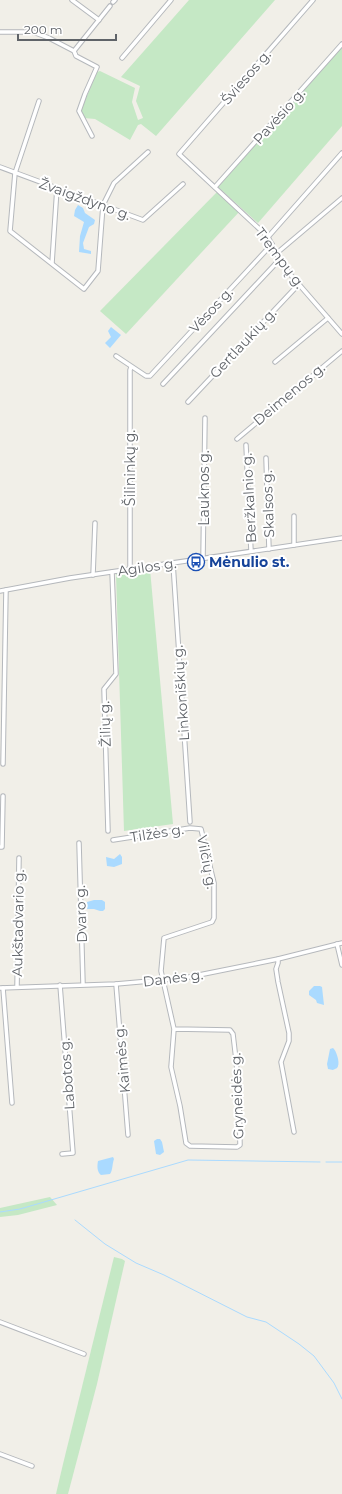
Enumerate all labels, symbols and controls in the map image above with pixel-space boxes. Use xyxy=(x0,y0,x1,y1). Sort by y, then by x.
scale bar xyxy=(18,16,116,42)
text: 200 m xyxy=(24,22,63,37)
street label: Šviesos g. xyxy=(217,46,275,108)
street label: Pavėsio g. xyxy=(249,84,309,148)
street label: Žvaigždyno g. xyxy=(37,174,133,224)
street label: Trempų g. xyxy=(251,224,309,292)
street label: Vėsos g. xyxy=(185,283,237,337)
street label: Gertlaukių g. xyxy=(206,304,280,382)
street label: Deimenos g. xyxy=(249,359,329,429)
street label: Šilininkų g. xyxy=(121,430,139,506)
street label: Lauknos g. xyxy=(195,450,213,526)
street label: Beržkalnio g. xyxy=(238,452,260,544)
street label: Skalsos g. xyxy=(258,470,278,538)
bus stop icon: Mėnulio st. xyxy=(186,552,206,572)
place label: Mėnulio st. xyxy=(209,553,290,571)
street label: Agilos g. xyxy=(117,554,177,580)
street label: Linkoniškių g. xyxy=(169,644,193,742)
street label: Žilių g. xyxy=(95,701,115,747)
street label: Tilžės g. xyxy=(129,820,185,846)
street label: Vilčių g. xyxy=(193,834,221,890)
street label: Aukštadvario g. xyxy=(8,869,28,977)
street label: Dvaro g. xyxy=(71,885,91,943)
street label: Danės g. xyxy=(142,965,204,991)
street label: Kaimės g. xyxy=(110,1024,134,1094)
street label: Labotos g. xyxy=(56,1037,78,1111)
street label: Gryneidės g. xyxy=(226,1052,248,1140)

